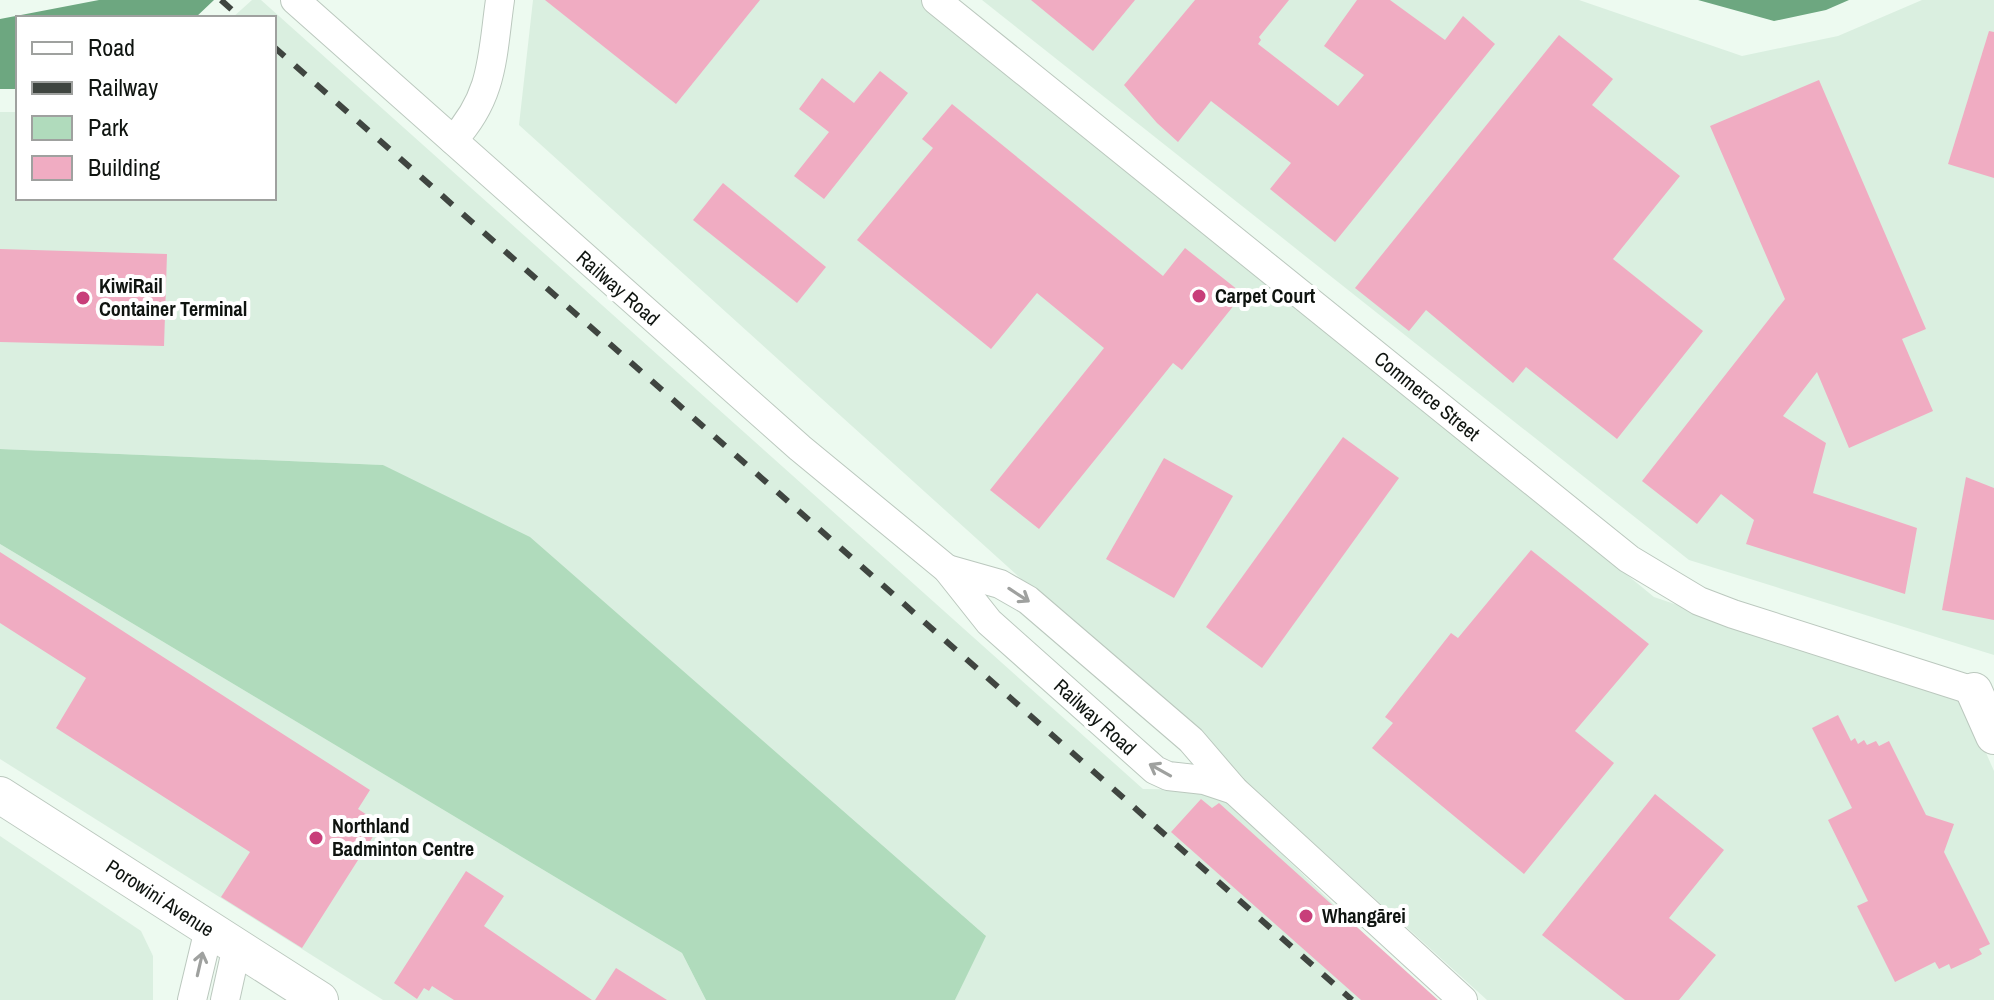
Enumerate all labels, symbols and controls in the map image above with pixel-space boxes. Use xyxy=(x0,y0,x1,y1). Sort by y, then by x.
legend xyxy=(16,16,276,200)
text: Road xyxy=(88,31,135,63)
text: Railway xyxy=(88,71,158,103)
text: Park xyxy=(88,111,129,143)
text: Building xyxy=(88,151,160,183)
street label: Railway Road xyxy=(571,244,666,331)
place label: KiwiRail Container Terminal xyxy=(99,272,247,322)
place label: Carpet Court xyxy=(1215,282,1316,309)
marker: Carpet Court xyxy=(1190,287,1208,305)
marker: KiwiRail Container Terminal xyxy=(74,289,92,307)
street label: Commerce Street xyxy=(1369,345,1486,447)
one-way arrow xyxy=(1008,586,1030,603)
street label: Railway Road xyxy=(1048,672,1142,761)
one-way arrow xyxy=(1149,762,1172,778)
place label: Northland Badminton Centre xyxy=(332,812,474,862)
marker: Northland Badminton Centre xyxy=(307,829,325,847)
street label: Porowini Avenue xyxy=(101,853,220,943)
place label: Whangārei xyxy=(1322,902,1406,929)
marker: Whangārei xyxy=(1297,907,1315,925)
one-way arrow xyxy=(193,952,208,978)

